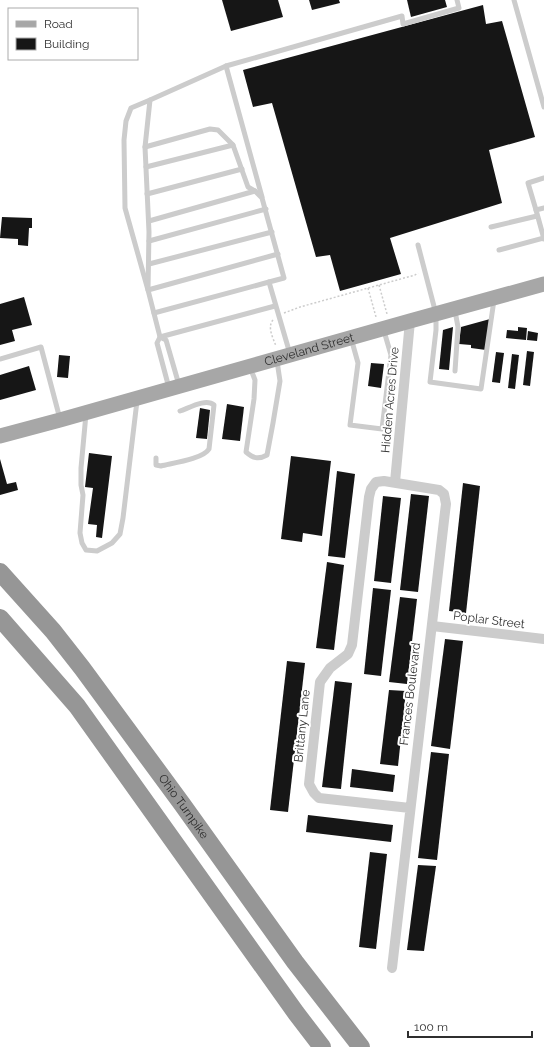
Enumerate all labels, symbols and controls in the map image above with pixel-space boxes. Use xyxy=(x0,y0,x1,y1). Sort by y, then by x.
legend xyxy=(8,8,138,60)
text: Road xyxy=(44,17,73,31)
text: Building xyxy=(44,37,90,51)
street label: Cleveland Street xyxy=(263,330,355,369)
street label: Hidden Acres Drive xyxy=(378,346,402,454)
street label: Poplar Street xyxy=(452,609,526,631)
street label: Frances Boulevard xyxy=(397,642,423,746)
street label: Brittany Lane xyxy=(291,689,313,763)
street label: Ohio Turnpike xyxy=(155,771,212,841)
scale bar xyxy=(408,1013,532,1039)
text: 100 m xyxy=(414,1020,448,1034)

